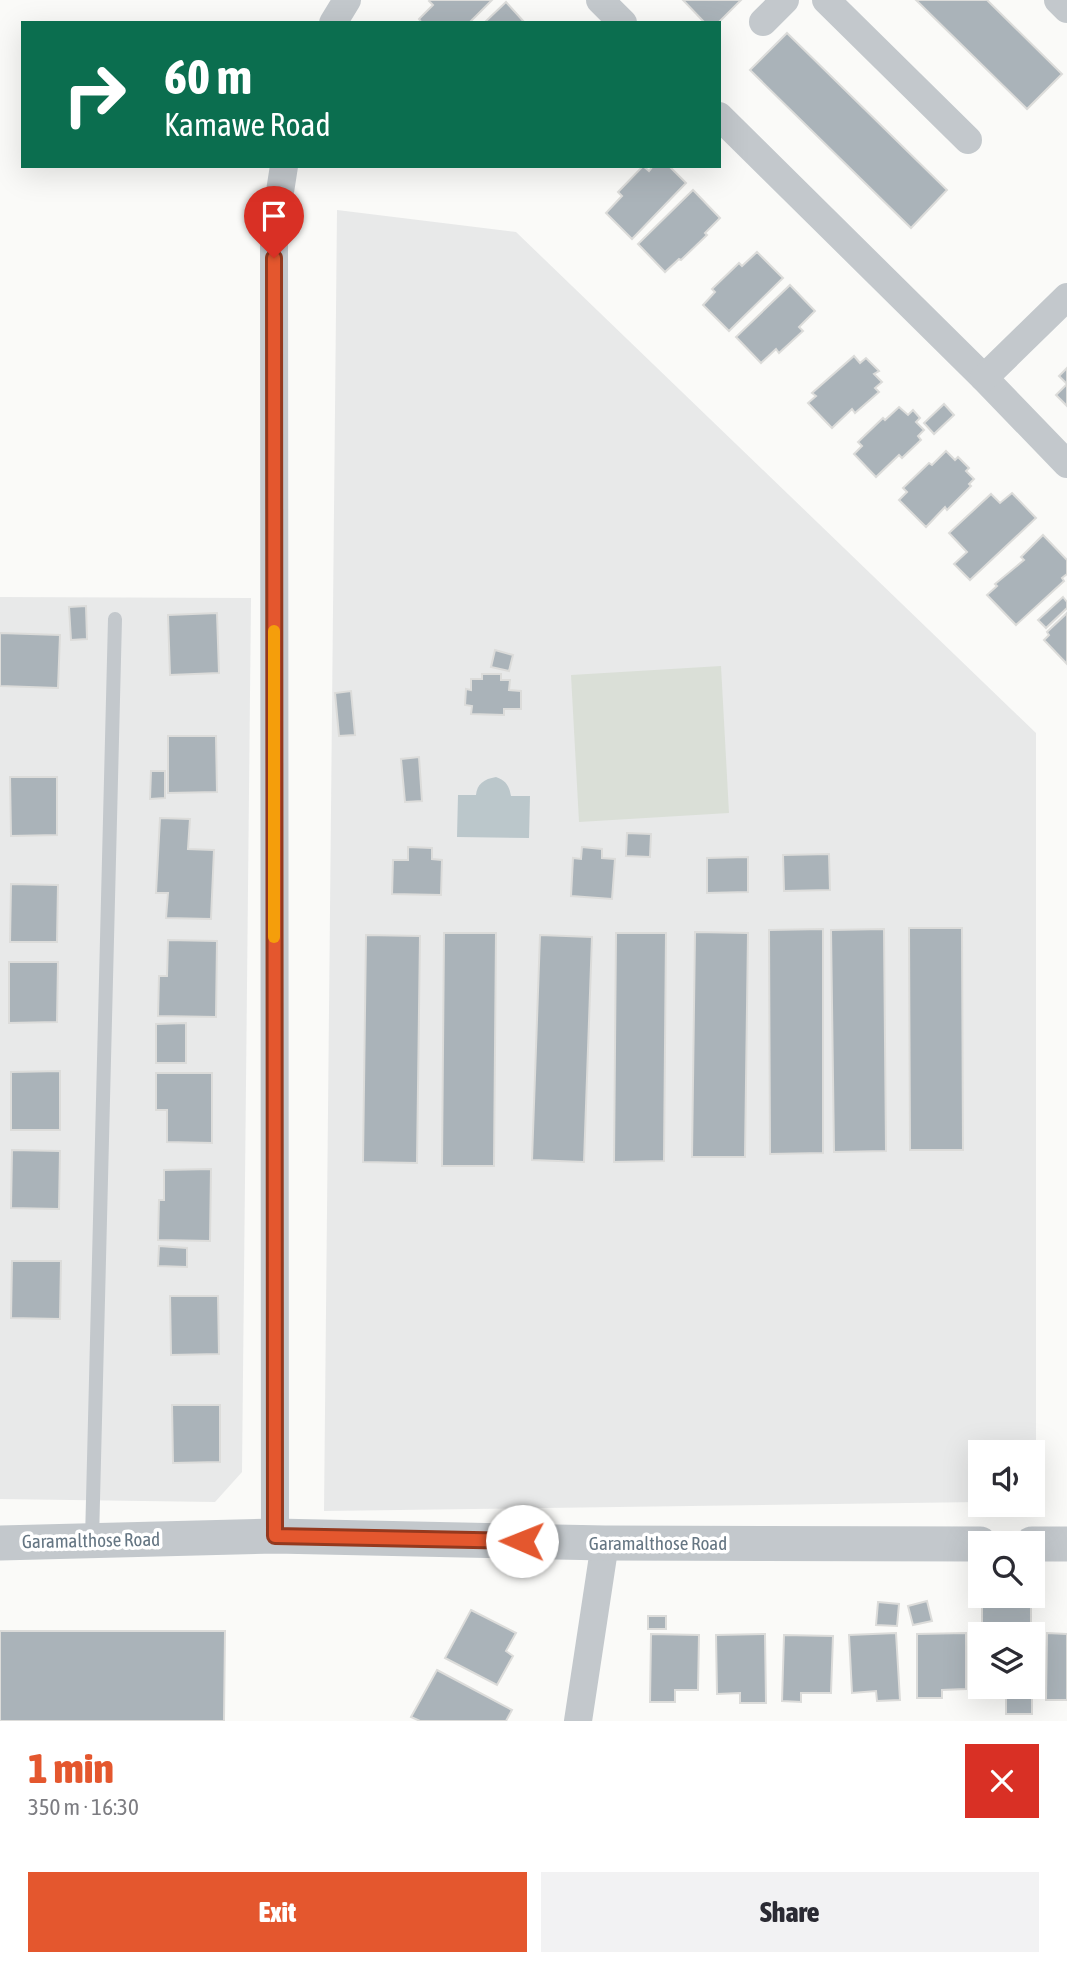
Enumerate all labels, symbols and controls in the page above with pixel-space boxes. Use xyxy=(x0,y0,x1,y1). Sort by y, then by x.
text: 60 m xyxy=(164,48,252,104)
icon: right xyxy=(49,49,140,140)
text: Kamawe Road xyxy=(164,106,331,143)
pin xyxy=(244,186,304,258)
icon: arrive xyxy=(255,197,293,235)
map controls xyxy=(968,1440,1045,1699)
button: sound xyxy=(968,1440,1045,1517)
position arrow xyxy=(485,1504,559,1578)
street label: Garamalthose Road xyxy=(22,1528,160,1552)
button: search xyxy=(968,1531,1045,1608)
street label: Garamalthose Road xyxy=(589,1532,727,1554)
button: layers xyxy=(968,1622,1045,1699)
text: 1 min xyxy=(28,1744,114,1792)
button: close xyxy=(965,1744,1039,1818)
text: 350 m · 16:30 xyxy=(28,1794,139,1820)
button: Exit xyxy=(28,1872,527,1952)
button: Share xyxy=(541,1872,1039,1952)

